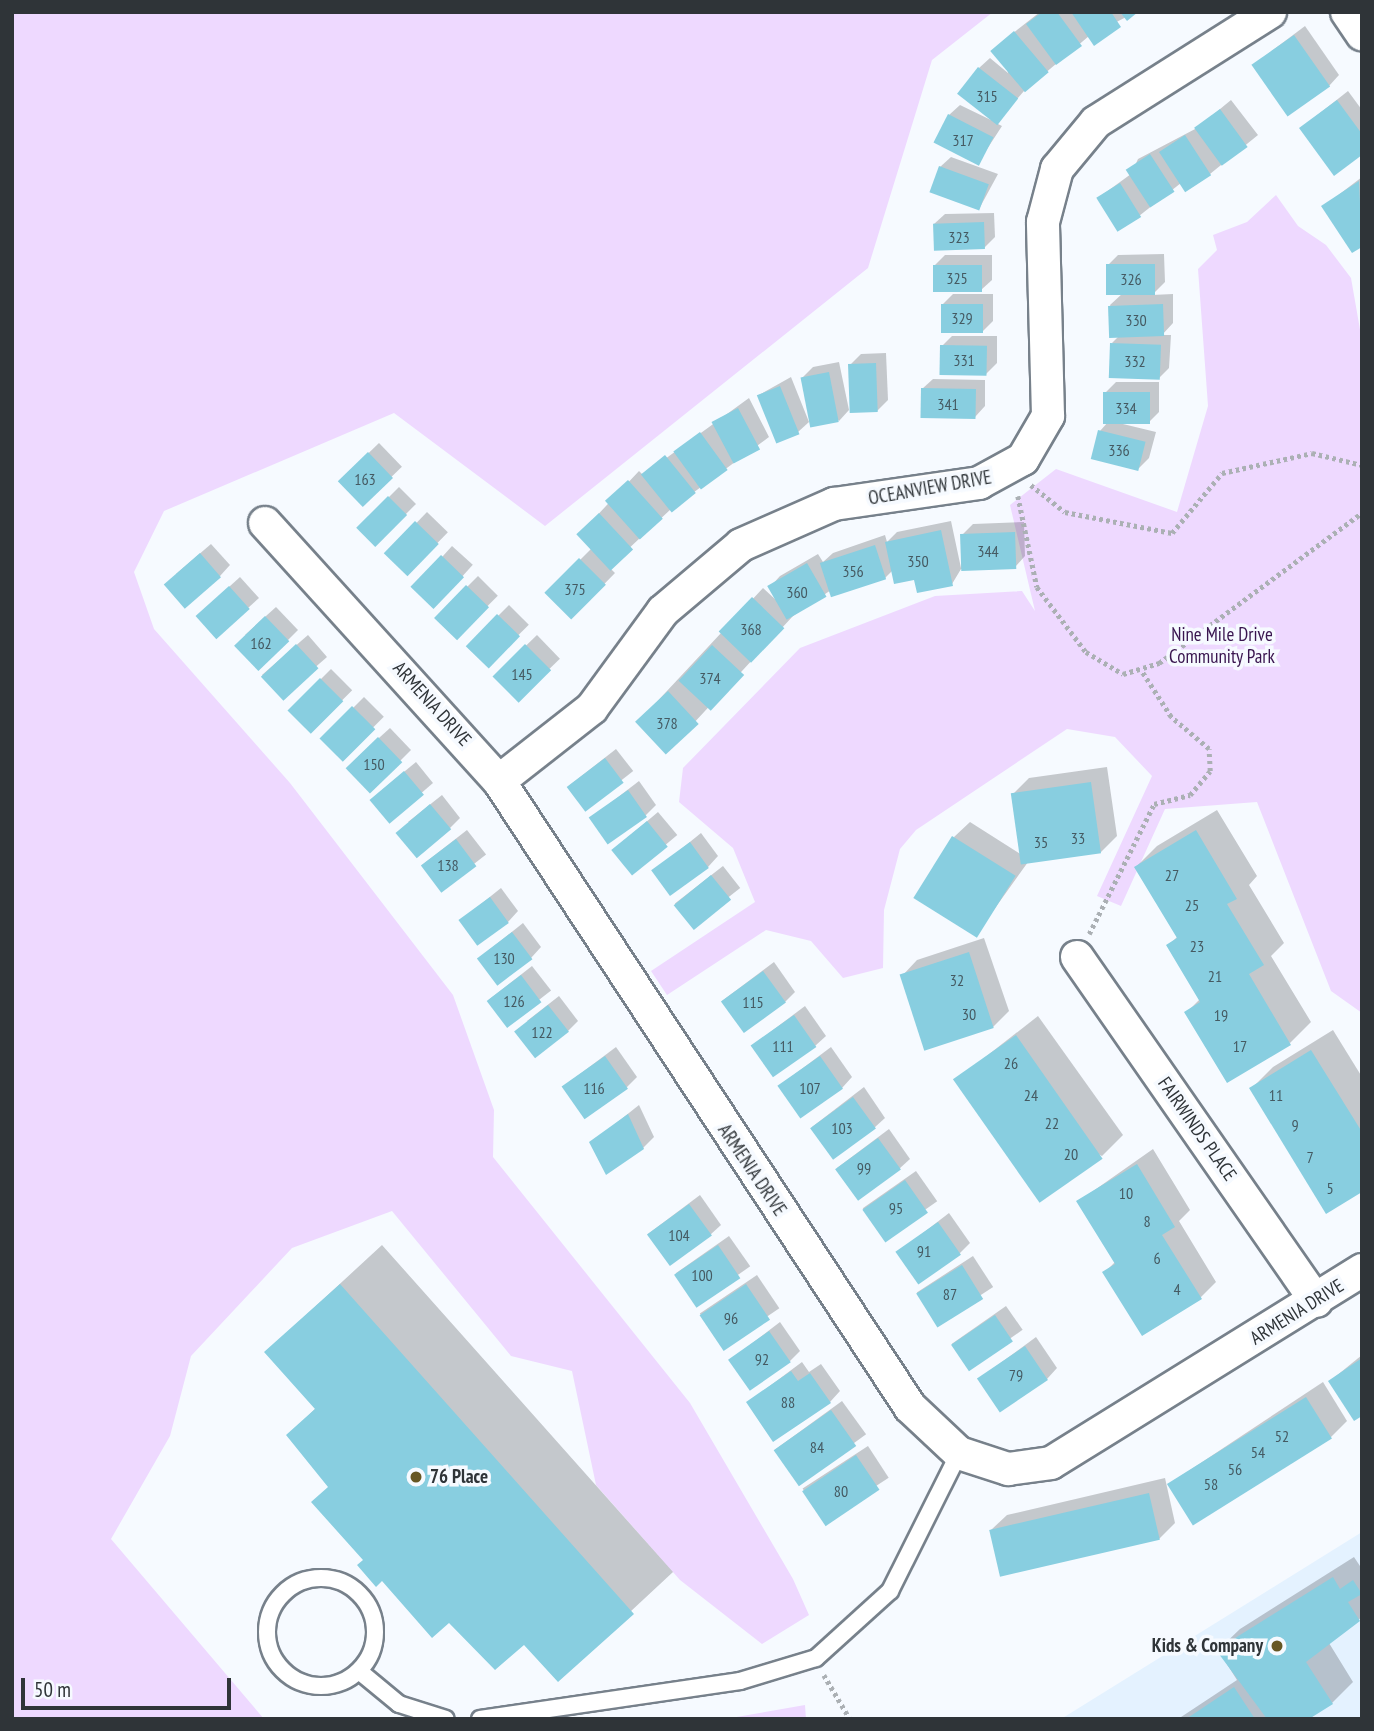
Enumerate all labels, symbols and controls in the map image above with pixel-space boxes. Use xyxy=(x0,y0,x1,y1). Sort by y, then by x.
house number: 315 xyxy=(976,86,998,106)
house number: 317 xyxy=(952,130,974,150)
house number: 323 xyxy=(948,227,970,247)
house number: 325 xyxy=(946,268,968,288)
house number: 326 xyxy=(1120,269,1142,289)
house number: 329 xyxy=(951,308,973,328)
house number: 330 xyxy=(1125,310,1147,330)
house number: 331 xyxy=(953,350,975,370)
house number: 332 xyxy=(1124,351,1146,371)
house number: 341 xyxy=(937,394,959,414)
house number: 334 xyxy=(1115,398,1137,418)
house number: 336 xyxy=(1108,440,1130,460)
street label: OCEANVIEW DRIVE xyxy=(866,466,994,510)
house number: 163 xyxy=(354,469,376,489)
house number: 344 xyxy=(977,541,999,561)
house number: 350 xyxy=(907,551,929,571)
house number: 356 xyxy=(842,561,864,581)
house number: 375 xyxy=(564,579,586,599)
house number: 360 xyxy=(786,582,808,602)
house number: 368 xyxy=(740,619,762,639)
park label: Nine Mile Drive Community Park xyxy=(1169,624,1275,668)
house number: 162 xyxy=(250,633,272,653)
street label: ARMENIA DRIVE xyxy=(388,657,476,751)
house number: 145 xyxy=(511,664,533,684)
house number: 374 xyxy=(699,668,721,688)
house number: 378 xyxy=(656,713,678,733)
house number: 150 xyxy=(363,754,385,774)
house number: 33 xyxy=(1071,828,1085,848)
house number: 35 xyxy=(1034,832,1048,852)
house number: 138 xyxy=(437,855,459,875)
house number: 27 xyxy=(1165,865,1179,885)
house number: 25 xyxy=(1185,895,1199,915)
house number: 23 xyxy=(1190,936,1204,956)
house number: 130 xyxy=(493,948,515,968)
house number: 21 xyxy=(1208,966,1222,986)
house number: 32 xyxy=(950,970,964,990)
house number: 126 xyxy=(503,991,525,1011)
house number: 115 xyxy=(742,992,764,1012)
house number: 30 xyxy=(962,1004,976,1024)
house number: 19 xyxy=(1214,1005,1228,1025)
house number: 122 xyxy=(531,1022,553,1042)
house number: 111 xyxy=(772,1036,794,1056)
house number: 17 xyxy=(1233,1036,1247,1056)
house number: 26 xyxy=(1004,1053,1018,1073)
street label: FAIRWINDS PLACE xyxy=(1153,1073,1241,1185)
house number: 116 xyxy=(583,1078,605,1098)
house number: 107 xyxy=(799,1078,821,1098)
house number: 24 xyxy=(1024,1085,1038,1105)
house number: 11 xyxy=(1269,1085,1283,1105)
house number: 22 xyxy=(1045,1113,1059,1133)
house number: 9 xyxy=(1291,1115,1299,1135)
house number: 103 xyxy=(831,1118,853,1138)
street label: ARMENIA DRIVE xyxy=(713,1119,791,1221)
house number: 20 xyxy=(1064,1144,1078,1164)
house number: 7 xyxy=(1306,1147,1314,1167)
house number: 99 xyxy=(857,1158,871,1178)
house number: 5 xyxy=(1326,1178,1334,1198)
house number: 10 xyxy=(1119,1183,1133,1203)
house number: 95 xyxy=(889,1198,903,1218)
house number: 8 xyxy=(1143,1211,1151,1231)
house number: 104 xyxy=(668,1225,690,1245)
house number: 91 xyxy=(917,1241,931,1261)
house number: 6 xyxy=(1153,1248,1161,1268)
house number: 100 xyxy=(691,1265,713,1285)
street label: ARMENIA DRIVE xyxy=(1246,1274,1348,1350)
house number: 4 xyxy=(1173,1279,1181,1299)
house number: 87 xyxy=(943,1284,957,1304)
house number: 96 xyxy=(724,1308,738,1328)
house number: 92 xyxy=(755,1349,769,1369)
house number: 79 xyxy=(1009,1365,1023,1385)
house number: 88 xyxy=(781,1392,795,1412)
house number: 52 xyxy=(1275,1426,1289,1446)
house number: 84 xyxy=(810,1437,824,1457)
house number: 54 xyxy=(1251,1442,1265,1462)
house number: 56 xyxy=(1228,1459,1242,1479)
place label: 76 Place xyxy=(430,1466,488,1488)
marker: 76 Place xyxy=(408,1469,424,1485)
house number: 58 xyxy=(1204,1474,1218,1494)
house number: 80 xyxy=(834,1481,848,1501)
place label: Kids & Company xyxy=(1152,1635,1263,1657)
marker: Kids & Company xyxy=(1269,1638,1285,1654)
scale bar xyxy=(24,1664,234,1708)
text: 50 m xyxy=(34,1676,71,1703)

